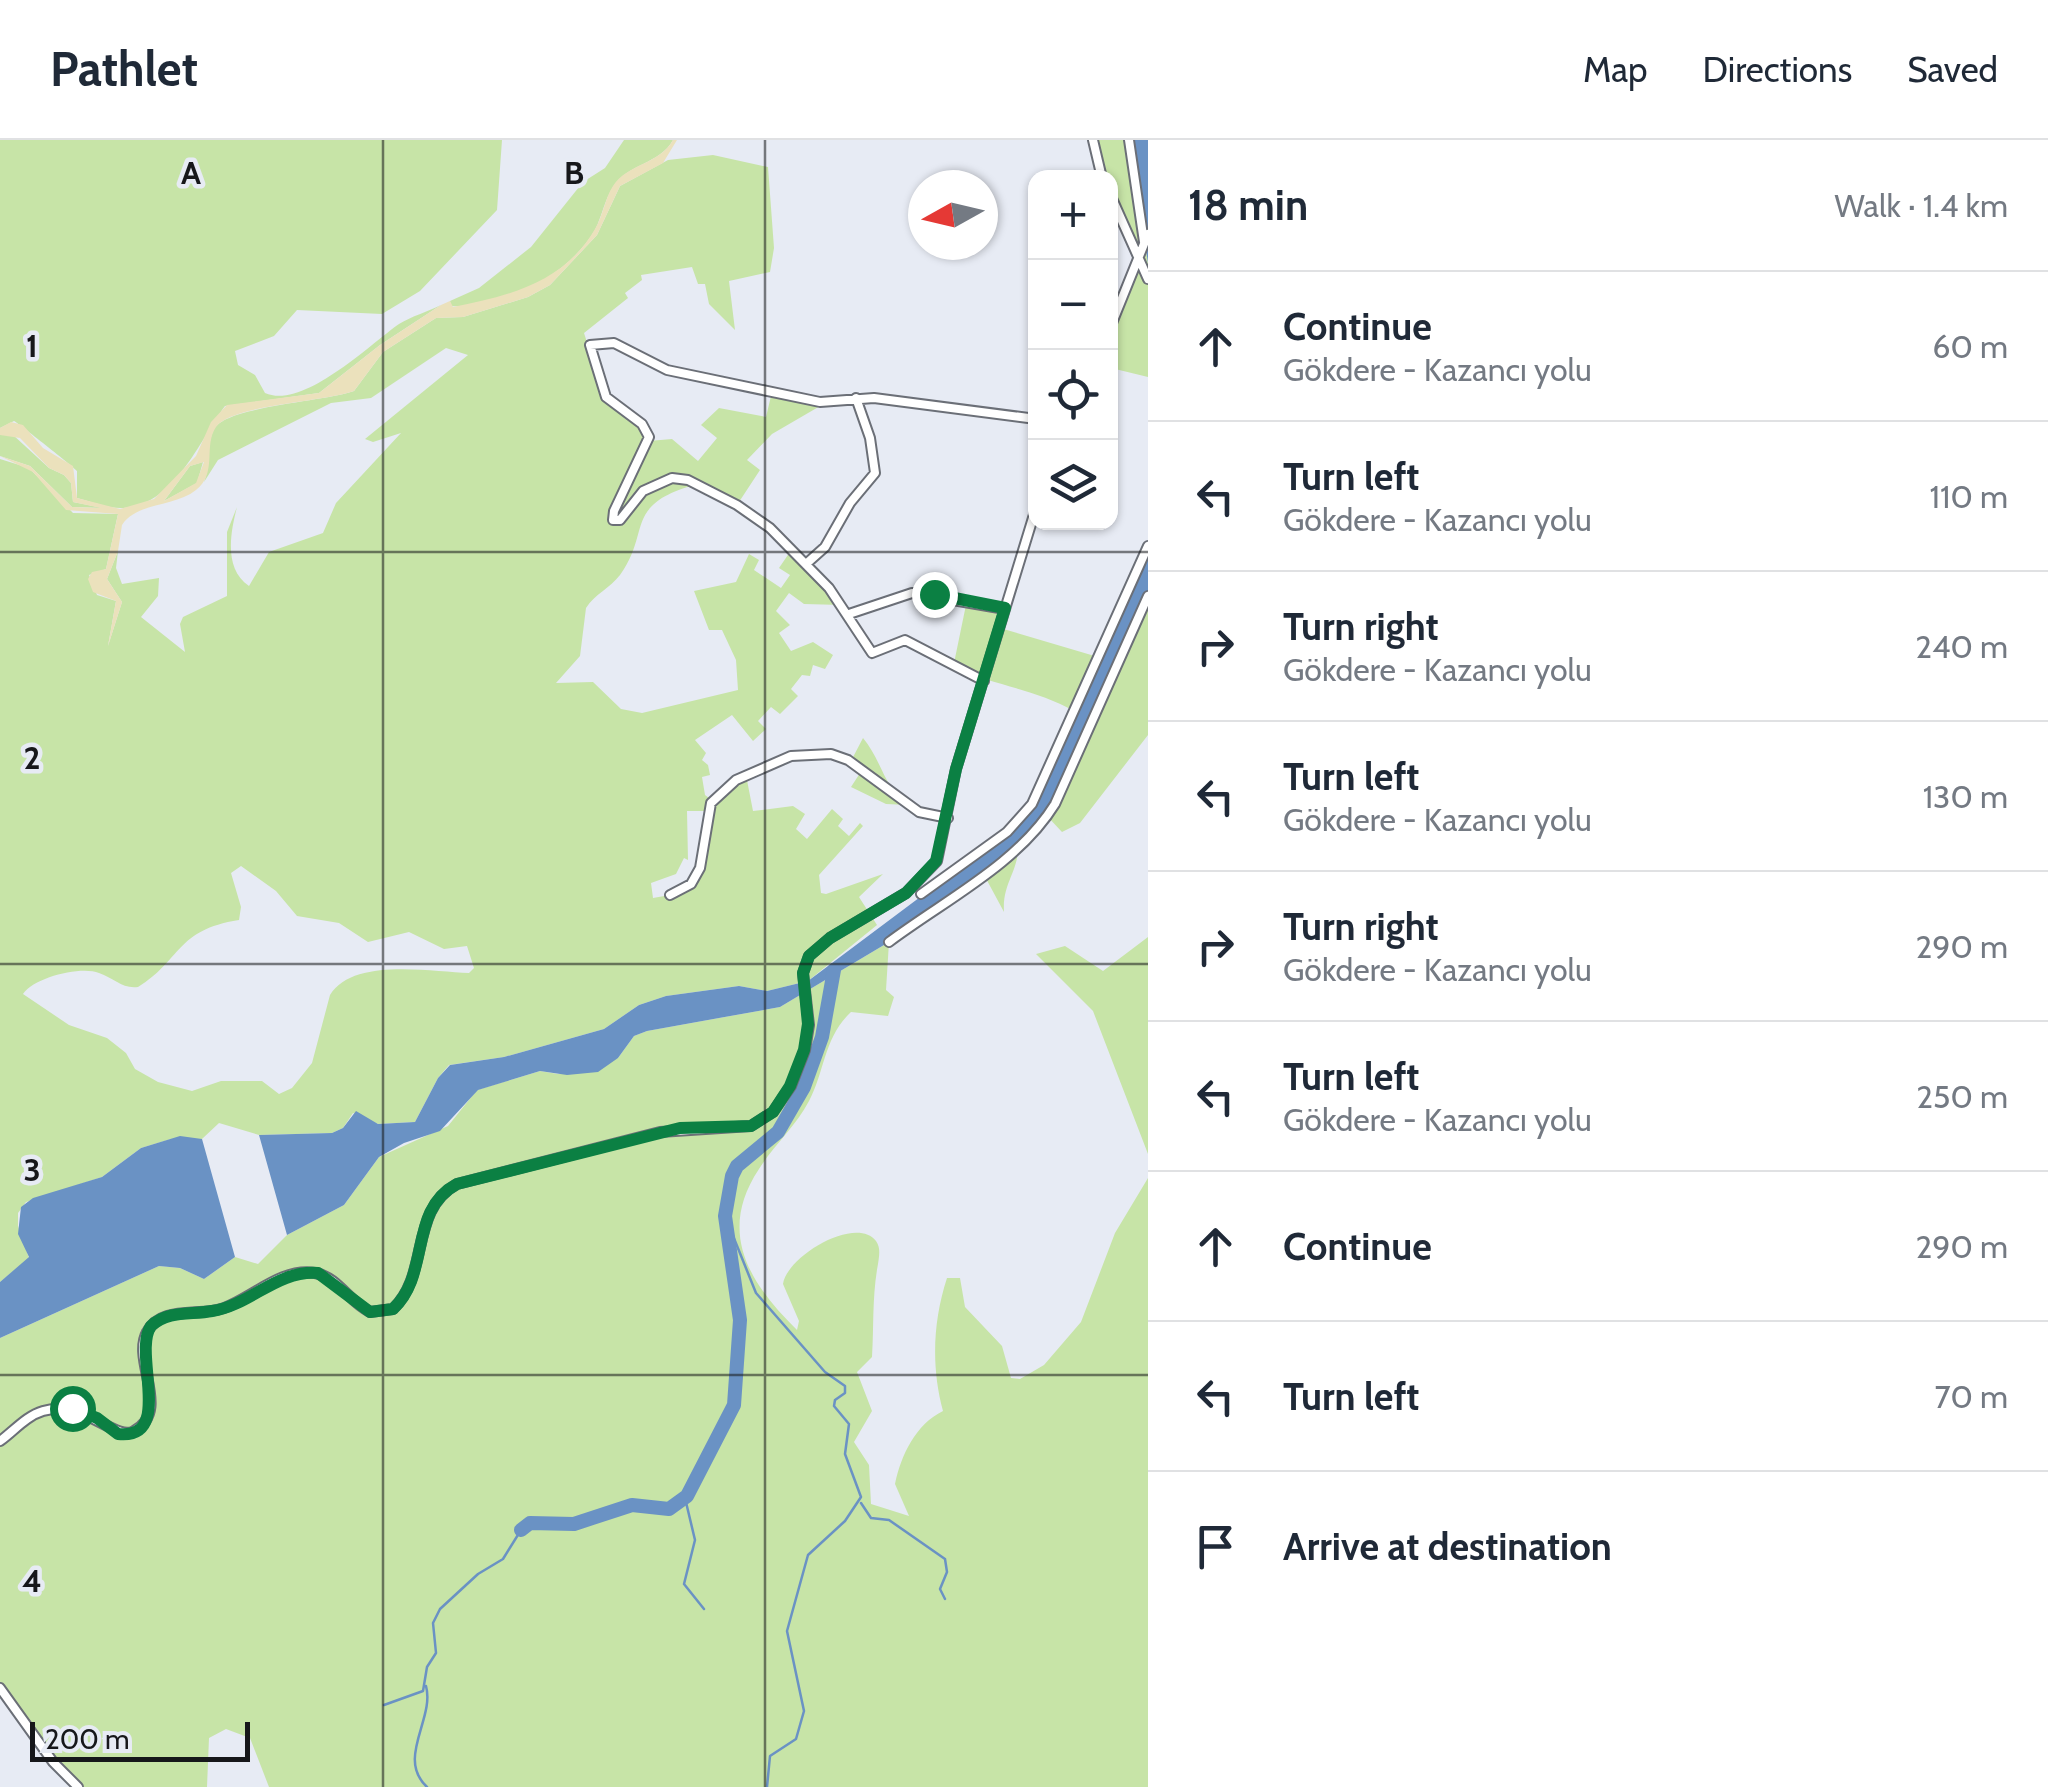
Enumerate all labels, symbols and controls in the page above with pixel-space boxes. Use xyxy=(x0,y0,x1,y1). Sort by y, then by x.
text: Pathlet xyxy=(50,40,198,98)
text: Map xyxy=(1583,48,1648,91)
text: Directions xyxy=(1703,48,1852,91)
text: Saved xyxy=(1907,48,1998,91)
text: A xyxy=(181,153,201,192)
text: B xyxy=(564,153,584,192)
north arrow xyxy=(908,170,998,260)
map controls xyxy=(1028,170,1118,530)
button: + xyxy=(1028,170,1118,260)
text: 18 min xyxy=(1188,179,1308,231)
text: Walk · 1.4 km xyxy=(1835,186,2008,225)
button: − xyxy=(1028,260,1118,350)
text: Continue xyxy=(1283,303,1432,350)
icon: ahead xyxy=(1188,319,1243,374)
text: 1 xyxy=(26,326,38,365)
text: 60 m xyxy=(1932,327,2008,366)
button: locate xyxy=(1028,350,1118,440)
text: Gökdere - Kazancı yolu xyxy=(1283,350,1592,389)
button: layers xyxy=(1028,440,1118,530)
text: Turn left xyxy=(1283,453,1419,500)
icon: left xyxy=(1188,469,1243,524)
text: 110 m xyxy=(1930,477,2008,516)
text: Gökdere - Kazancı yolu xyxy=(1283,500,1592,539)
route end xyxy=(912,572,958,618)
text: Turn right xyxy=(1283,603,1439,650)
icon: right xyxy=(1188,619,1243,674)
text: 240 m xyxy=(1915,627,2008,666)
text: Gökdere - Kazancı yolu xyxy=(1283,650,1592,689)
text: 2 xyxy=(24,738,40,777)
text: Turn left xyxy=(1283,753,1419,800)
icon: left xyxy=(1188,769,1243,824)
text: 130 m xyxy=(1923,777,2008,816)
text: Gökdere - Kazancı yolu xyxy=(1283,800,1592,839)
text: Turn right xyxy=(1283,903,1439,950)
icon: right xyxy=(1188,919,1243,974)
text: 290 m xyxy=(1915,927,2008,966)
text: Gökdere - Kazancı yolu xyxy=(1283,950,1592,989)
text: Turn left xyxy=(1283,1053,1419,1100)
icon: left xyxy=(1188,1069,1243,1124)
text: 250 m xyxy=(1916,1077,2008,1116)
text: Gökdere - Kazancı yolu xyxy=(1283,1100,1592,1139)
text: 3 xyxy=(23,1150,41,1189)
icon: ahead xyxy=(1188,1219,1243,1274)
text: Continue xyxy=(1283,1223,1432,1270)
text: 290 m xyxy=(1915,1227,2008,1266)
icon: left xyxy=(1188,1369,1243,1424)
text: Turn left xyxy=(1283,1373,1419,1420)
text: 70 m xyxy=(1935,1377,2008,1416)
route start xyxy=(50,1386,96,1432)
icon: arrive xyxy=(1188,1519,1243,1574)
text: Arrive at destination xyxy=(1283,1523,1612,1570)
text: 4 xyxy=(22,1561,42,1600)
scale bar xyxy=(30,1717,250,1762)
text: 200 m xyxy=(45,1722,130,1756)

